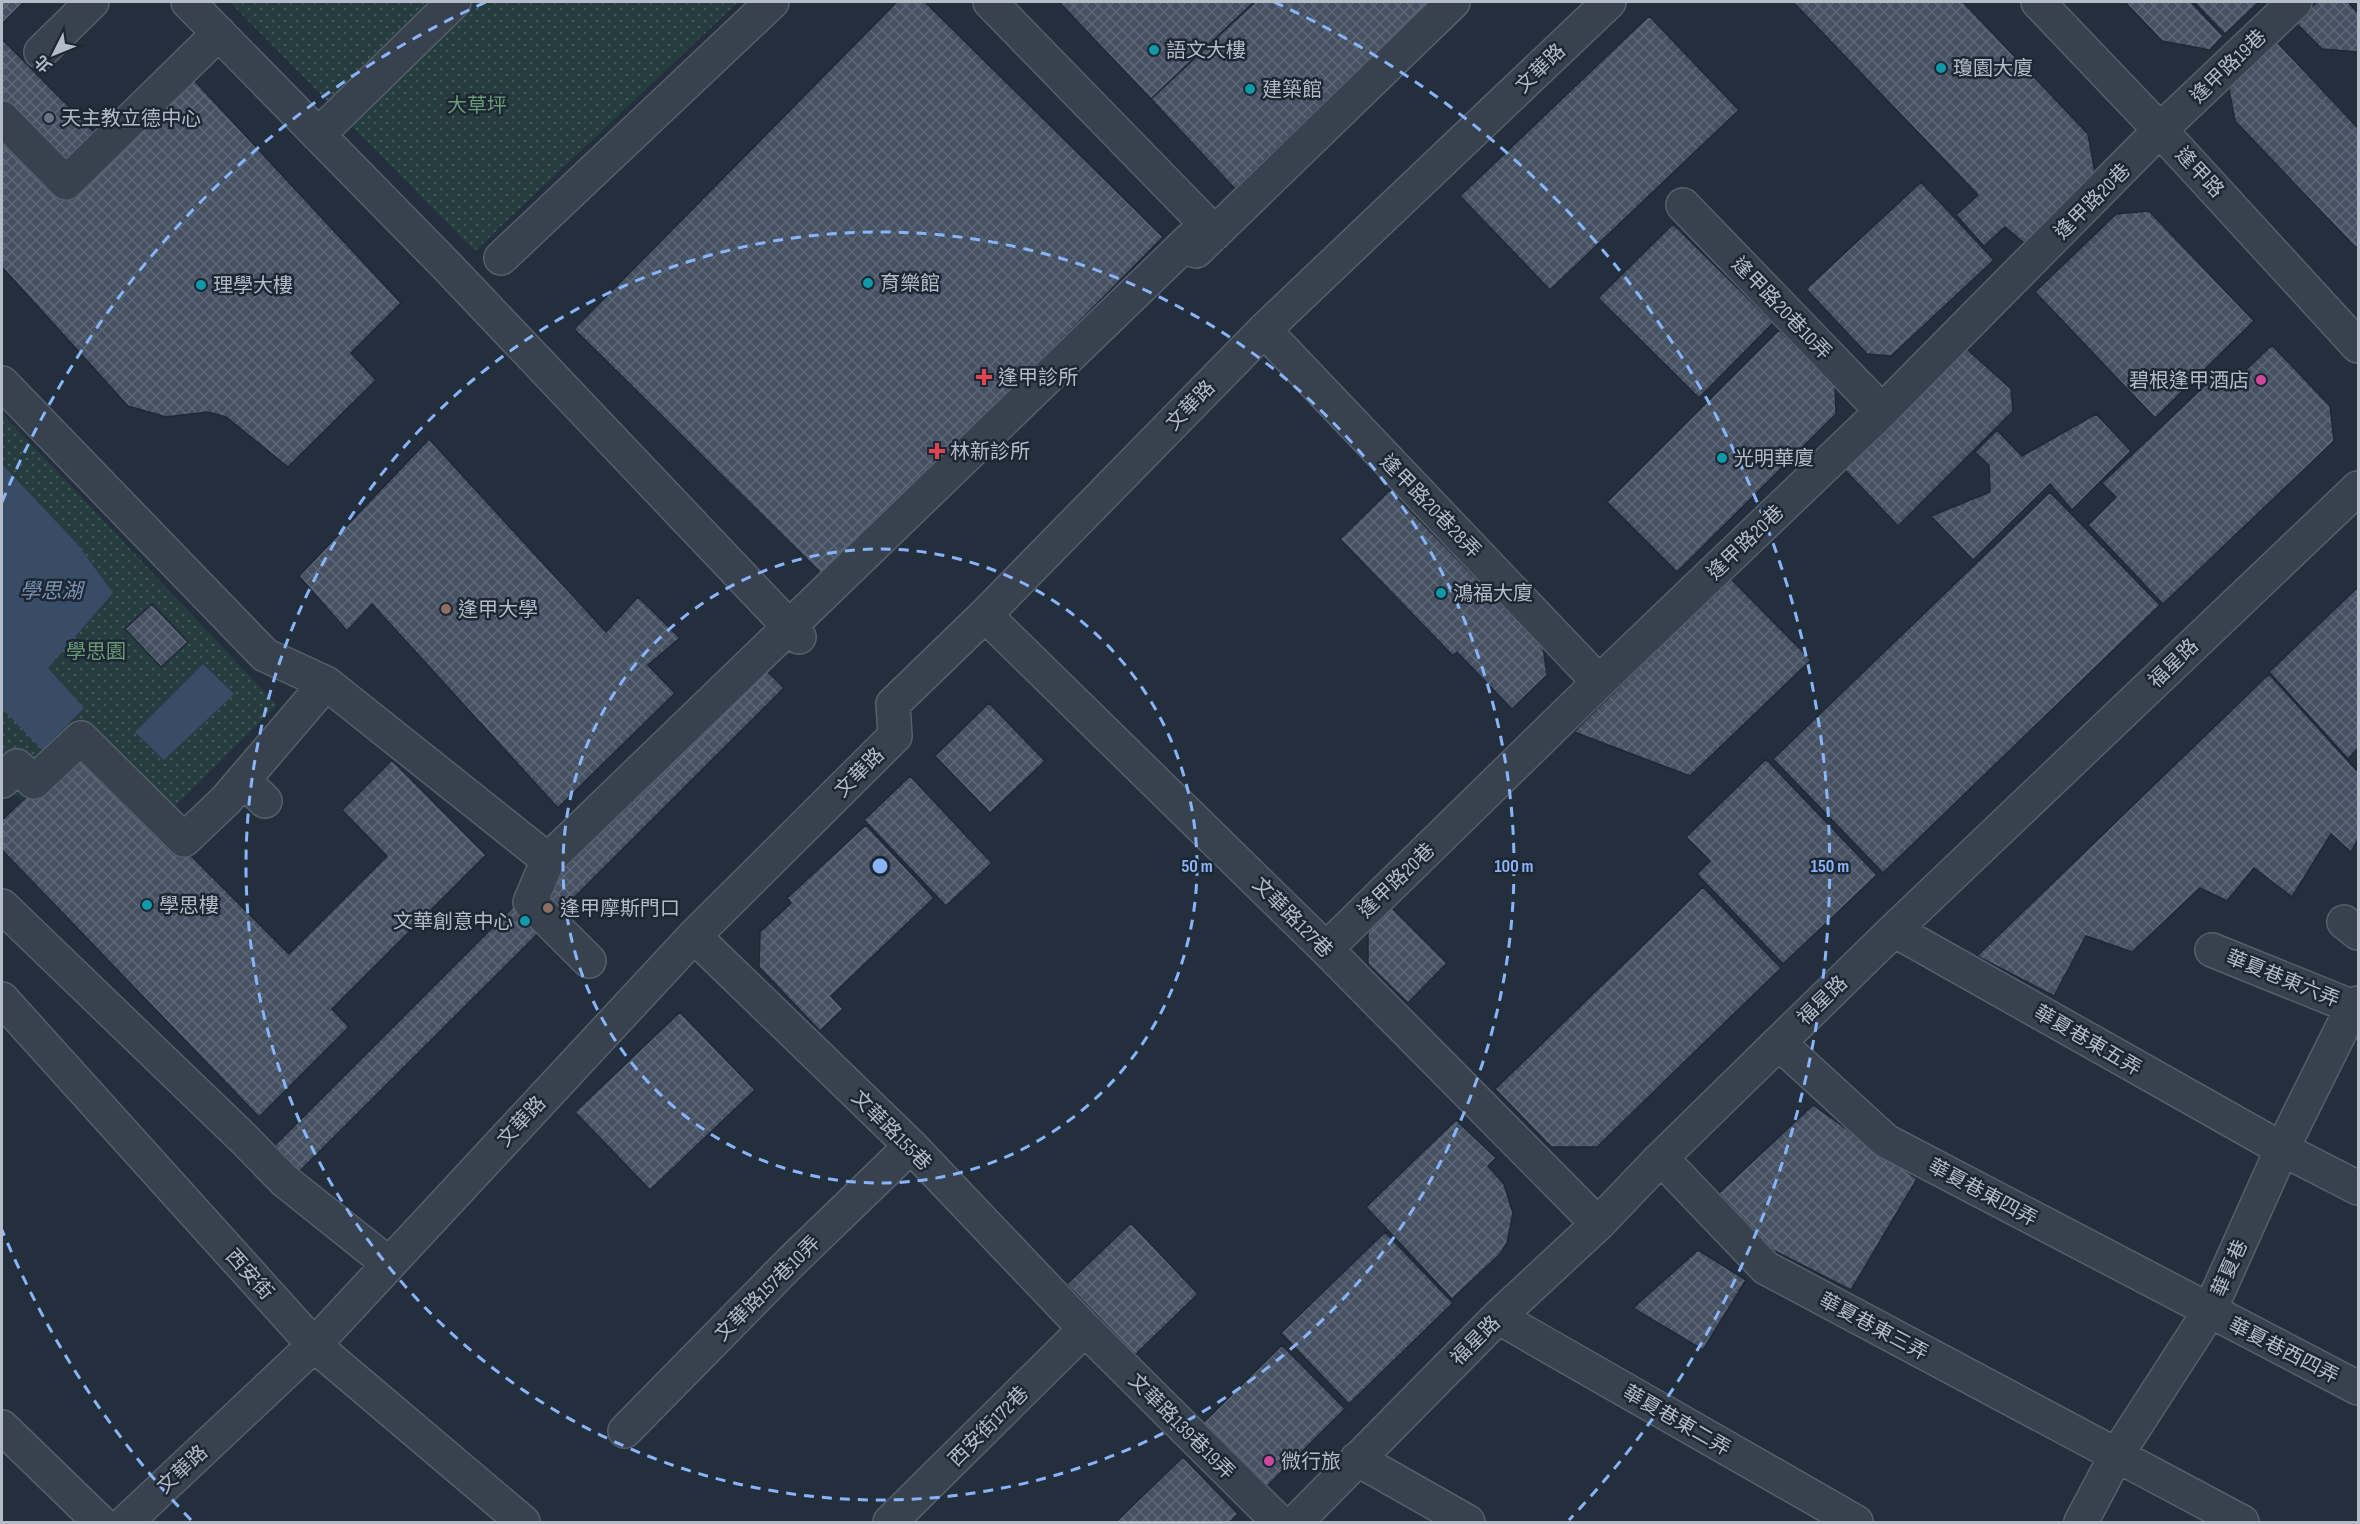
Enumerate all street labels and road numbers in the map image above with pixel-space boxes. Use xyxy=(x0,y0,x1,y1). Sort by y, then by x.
street label: 逢甲路19巷 xyxy=(2186,25,2272,109)
street label: 文華路 xyxy=(1511,39,1571,98)
street label: 逢甲路 xyxy=(2170,143,2229,203)
street label: 逢甲路20巷 xyxy=(2050,159,2136,245)
street label: 逢甲路20巷10弄 xyxy=(1726,252,1836,365)
street label: 文華路 xyxy=(1161,376,1220,436)
street label: 逢甲路20巷28弄 xyxy=(1375,450,1486,563)
street label: 逢甲路20巷 xyxy=(1702,500,1789,585)
street label: 福星路 xyxy=(2144,634,2204,693)
street label: 文華路 xyxy=(830,743,889,802)
street label: 逢甲路20巷 xyxy=(1353,838,1440,923)
street label: 文華路127巷 xyxy=(1247,873,1337,963)
street label: 華夏巷東六弄 xyxy=(2222,945,2343,1013)
street label: 福星路 xyxy=(1793,971,1853,1030)
street label: 華夏巷東五弄 xyxy=(2030,1000,2145,1081)
street label: 文華路155巷 xyxy=(846,1086,936,1176)
street label: 文華路 xyxy=(492,1092,551,1152)
street label: 華夏巷東四弄 xyxy=(1924,1154,2041,1232)
street label: 文華路157巷10弄 xyxy=(710,1231,825,1346)
street label: 華夏巷 xyxy=(2207,1236,2253,1301)
street label: 西安街 xyxy=(220,1244,278,1305)
street label: 華夏巷東三弄 xyxy=(1815,1288,1932,1366)
street label: 福星路 xyxy=(1446,1311,1505,1370)
street label: 華夏巷西四弄 xyxy=(2225,1313,2342,1389)
street label: 文華路139巷19弄 xyxy=(1123,1369,1239,1485)
street label: 華夏巷東二弄 xyxy=(1619,1380,1734,1461)
street label: 西安街172巷 xyxy=(944,1382,1034,1472)
street label: 文華路 xyxy=(153,1440,213,1499)

